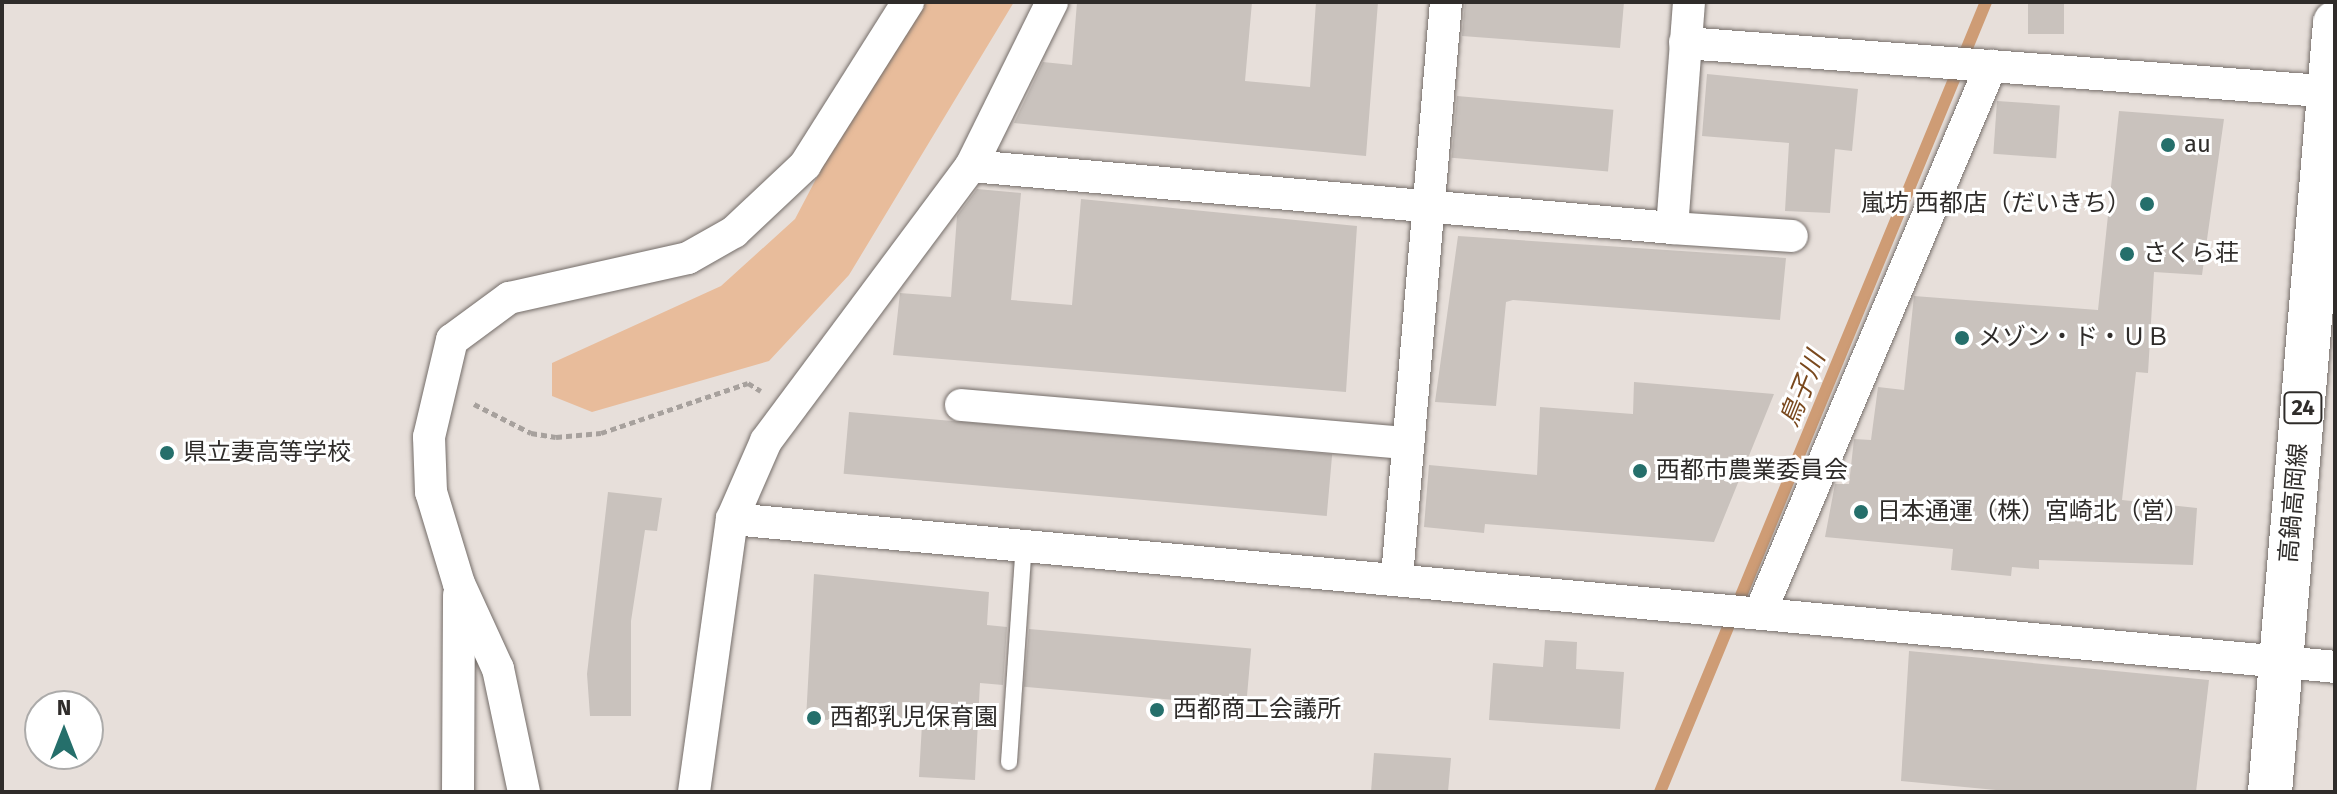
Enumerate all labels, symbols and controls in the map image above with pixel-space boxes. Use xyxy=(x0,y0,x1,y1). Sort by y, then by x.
place label: au xyxy=(2184,131,2211,159)
marker: au xyxy=(2159,136,2177,154)
place label: 嵐坊 西都店（だいきち） xyxy=(1861,190,2131,218)
marker: 嵐坊 西都店（だいきち） xyxy=(2138,195,2156,213)
place label: さくら荘 xyxy=(2143,240,2239,268)
marker: さくら荘 xyxy=(2118,245,2136,263)
place label: メゾン・ド・ＵＢ xyxy=(1978,324,2170,352)
marker: メゾン・ド・ＵＢ xyxy=(1953,329,1971,347)
water label: 鳥子川 xyxy=(1774,347,1832,431)
road number: 24 xyxy=(2283,390,2323,426)
place label: 県立妻高等学校 xyxy=(183,439,351,467)
street label: 高鍋高岡線 xyxy=(2274,442,2314,564)
marker: 県立妻高等学校 xyxy=(158,444,176,462)
place label: 西都市農業委員会 xyxy=(1656,457,1848,485)
marker: 西都市農業委員会 xyxy=(1631,462,1649,480)
place label: 日本通運（株）宮崎北（営） xyxy=(1877,498,2189,526)
marker: 日本通運（株）宮崎北（営） xyxy=(1852,503,1870,521)
north arrow xyxy=(24,690,104,770)
text: N xyxy=(57,694,71,721)
place label: 西都商工会議所 xyxy=(1173,696,1341,724)
marker: 西都商工会議所 xyxy=(1148,701,1166,719)
place label: 西都乳児保育園 xyxy=(830,704,998,732)
marker: 西都乳児保育園 xyxy=(805,709,823,727)

